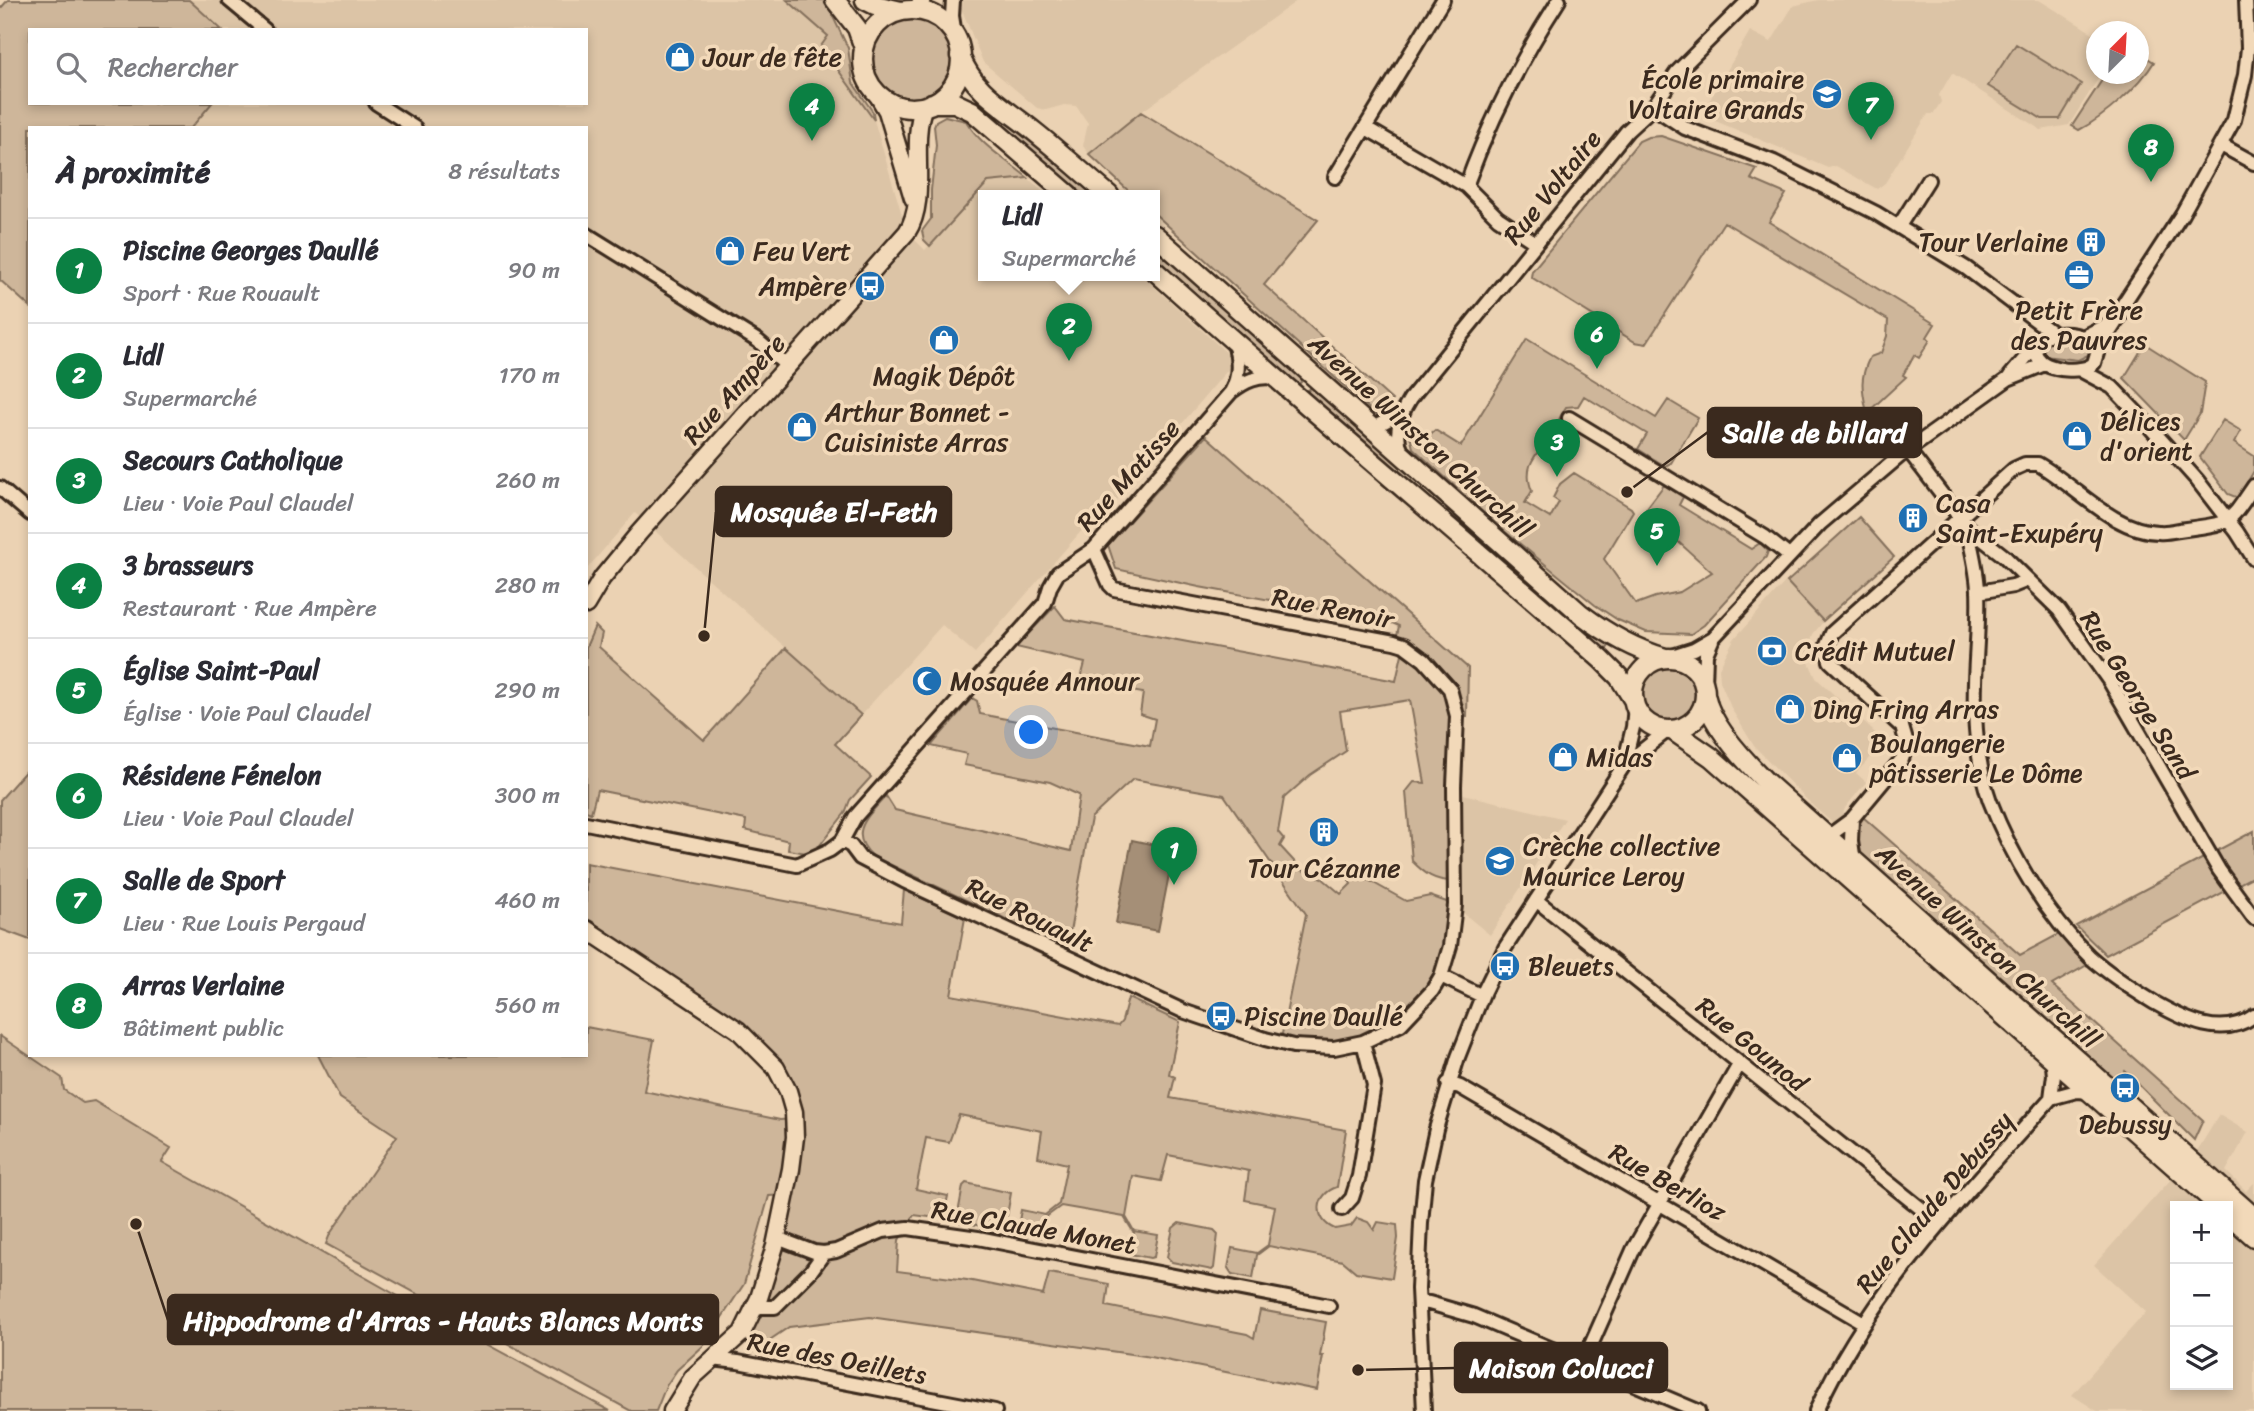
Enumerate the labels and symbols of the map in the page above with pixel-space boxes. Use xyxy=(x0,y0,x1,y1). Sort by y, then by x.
north arrow xyxy=(2086,21,2149,84)
place label: Jour de fête xyxy=(702,34,842,80)
shop icon: Jour de fête xyxy=(663,40,697,74)
place label: École primaire Voltaire Grands xyxy=(1628,56,1805,132)
school or university icon: École primaire Voltaire Grands xyxy=(1810,77,1844,111)
pin: 7 xyxy=(1848,82,1894,140)
pin: 4 xyxy=(789,83,835,141)
street label: Rue Voltaire xyxy=(1491,118,1614,255)
pin: 8 xyxy=(2128,124,2174,182)
place label: Tour Verlaine xyxy=(1918,219,2068,265)
building icon: Tour Verlaine xyxy=(2074,225,2108,259)
place label: Feu Vert xyxy=(753,228,851,274)
shop icon: Feu Vert xyxy=(713,234,747,268)
office icon: Petit Frère des Pauvres xyxy=(2062,258,2096,292)
place label: Ampère xyxy=(758,263,847,309)
bus stop icon: Ampère xyxy=(853,269,887,303)
place label: Petit Frère des Pauvres xyxy=(2011,287,2147,363)
pin: 2 xyxy=(1046,303,1092,361)
pin: 6 xyxy=(1574,311,1620,369)
street label: Avenue Winston Churchill xyxy=(1297,321,1545,551)
street label: Rue Ampère xyxy=(671,322,797,456)
shop icon: Magik Dépôt xyxy=(927,323,961,357)
place label: Magik Dépôt xyxy=(873,353,1015,399)
place label: Arthur Bonnet - Cuisiniste Arras xyxy=(824,389,1010,465)
place label: Délices d'orient xyxy=(2100,398,2193,474)
street label: Rue Matisse xyxy=(1064,408,1192,542)
callout: Salle de billard xyxy=(1708,408,1921,457)
text: Salle de billard xyxy=(1721,408,1908,457)
shop icon: Arthur Bonnet - Cuisiniste Arras xyxy=(785,410,819,444)
pin: 3 xyxy=(1534,419,1580,477)
shop icon: Délices d'orient xyxy=(2060,419,2094,453)
place label: Casa Saint-Exupéry xyxy=(1936,480,2103,556)
callout: Mosquée El-Feth xyxy=(716,487,951,536)
text: Mosquée El-Feth xyxy=(730,487,938,536)
building icon: Casa Saint-Exupéry xyxy=(1896,501,1930,535)
pin: 5 xyxy=(1634,508,1680,566)
street label: Rue Renoir xyxy=(1268,574,1399,643)
street label: Rue George Sand xyxy=(2067,601,2210,791)
place label: Crédit Mutuel xyxy=(1795,628,1955,674)
bank icon: Crédit Mutuel xyxy=(1755,634,1789,668)
place label: Mosquée Annour xyxy=(950,658,1140,704)
mosque icon: Mosquée Annour xyxy=(910,664,944,698)
place label: Ding Fring Arras xyxy=(1813,686,1999,732)
shop icon: Ding Fring Arras xyxy=(1773,692,1807,726)
your location xyxy=(1014,715,1048,749)
place label: Boulangerie pâtisserie Le Dôme xyxy=(1869,720,2083,796)
place label: Midas xyxy=(1586,734,1653,780)
shop icon: Midas xyxy=(1546,740,1580,774)
shop icon: Boulangerie pâtisserie Le Dôme xyxy=(1830,741,1864,775)
building icon: Tour Cézanne xyxy=(1307,815,1341,849)
place label: Crèche collective Maurice Leroy xyxy=(1523,823,1720,899)
pin: 1 xyxy=(1151,827,1197,885)
street label: Avenue Winston Churchill xyxy=(1864,831,2112,1061)
school or university icon: Crèche collective Maurice Leroy xyxy=(1483,844,1517,878)
place label: Tour Cézanne xyxy=(1247,845,1401,891)
street label: Rue Rouault xyxy=(958,864,1102,966)
place label: Bleuets xyxy=(1528,943,1614,989)
bus stop icon: Bleuets xyxy=(1488,949,1522,983)
street label: Rue Gounod xyxy=(1686,984,1820,1105)
place label: Piscine Daullé xyxy=(1244,993,1403,1039)
bus stop icon: Piscine Daullé xyxy=(1204,999,1238,1033)
bus stop icon: Debussy xyxy=(2108,1071,2142,1105)
street label: Rue Claude Debussy xyxy=(1843,1100,2025,1304)
place label: Debussy xyxy=(2078,1101,2172,1147)
street label: Rue Berlioz xyxy=(1600,1130,1736,1235)
street label: Rue Claude Monet xyxy=(928,1186,1140,1268)
callout: Hippodrome d'Arras - Hauts Blancs Monts xyxy=(168,1295,718,1344)
text: Hippodrome d'Arras - Hauts Blancs Monts xyxy=(183,1296,703,1345)
street label: Rue des Oeillets xyxy=(743,1318,931,1398)
callout: Maison Colucci xyxy=(1455,1343,1667,1392)
text: Maison Colucci xyxy=(1468,1343,1654,1392)

